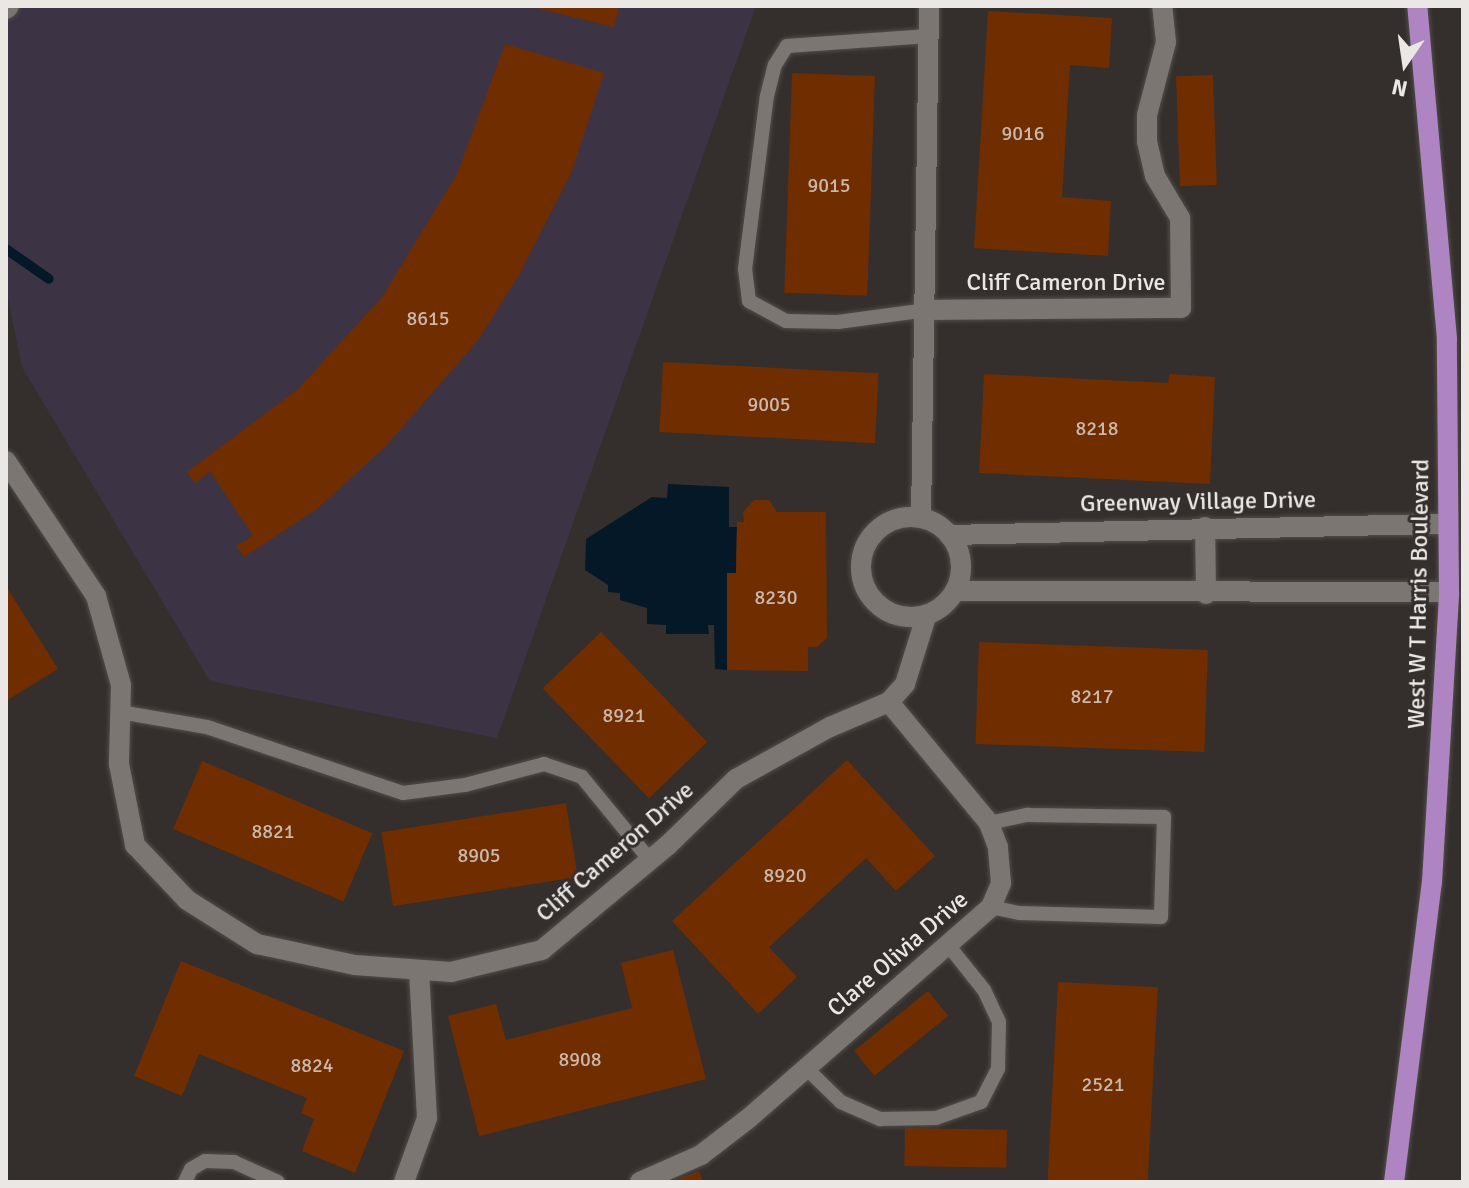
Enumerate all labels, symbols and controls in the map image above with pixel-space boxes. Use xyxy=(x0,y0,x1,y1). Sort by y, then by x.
north arrow xyxy=(1365,24,1445,104)
text: N xyxy=(1389,73,1410,103)
house number: 9016 xyxy=(1001,121,1045,145)
house number: 9015 xyxy=(807,173,851,197)
street label: Cliff Cameron Drive xyxy=(967,269,1165,297)
house number: 8615 xyxy=(406,306,450,330)
house number: 9005 xyxy=(747,392,791,416)
house number: 8218 xyxy=(1075,416,1119,440)
street label: West W T Harris Boulevard xyxy=(1402,459,1436,729)
street label: Greenway Village Drive xyxy=(1080,486,1316,518)
house number: 8230 xyxy=(754,585,798,609)
house number: 8217 xyxy=(1070,684,1114,708)
house number: 8921 xyxy=(602,703,646,727)
street label: Cliff Cameron Drive xyxy=(530,776,700,928)
house number: 8821 xyxy=(251,819,295,843)
house number: 8905 xyxy=(457,843,501,867)
house number: 8920 xyxy=(763,863,807,887)
street label: Clare Olivia Drive xyxy=(822,885,974,1023)
house number: 8908 xyxy=(558,1047,602,1071)
house number: 8824 xyxy=(290,1053,334,1077)
house number: 2521 xyxy=(1081,1072,1125,1096)

